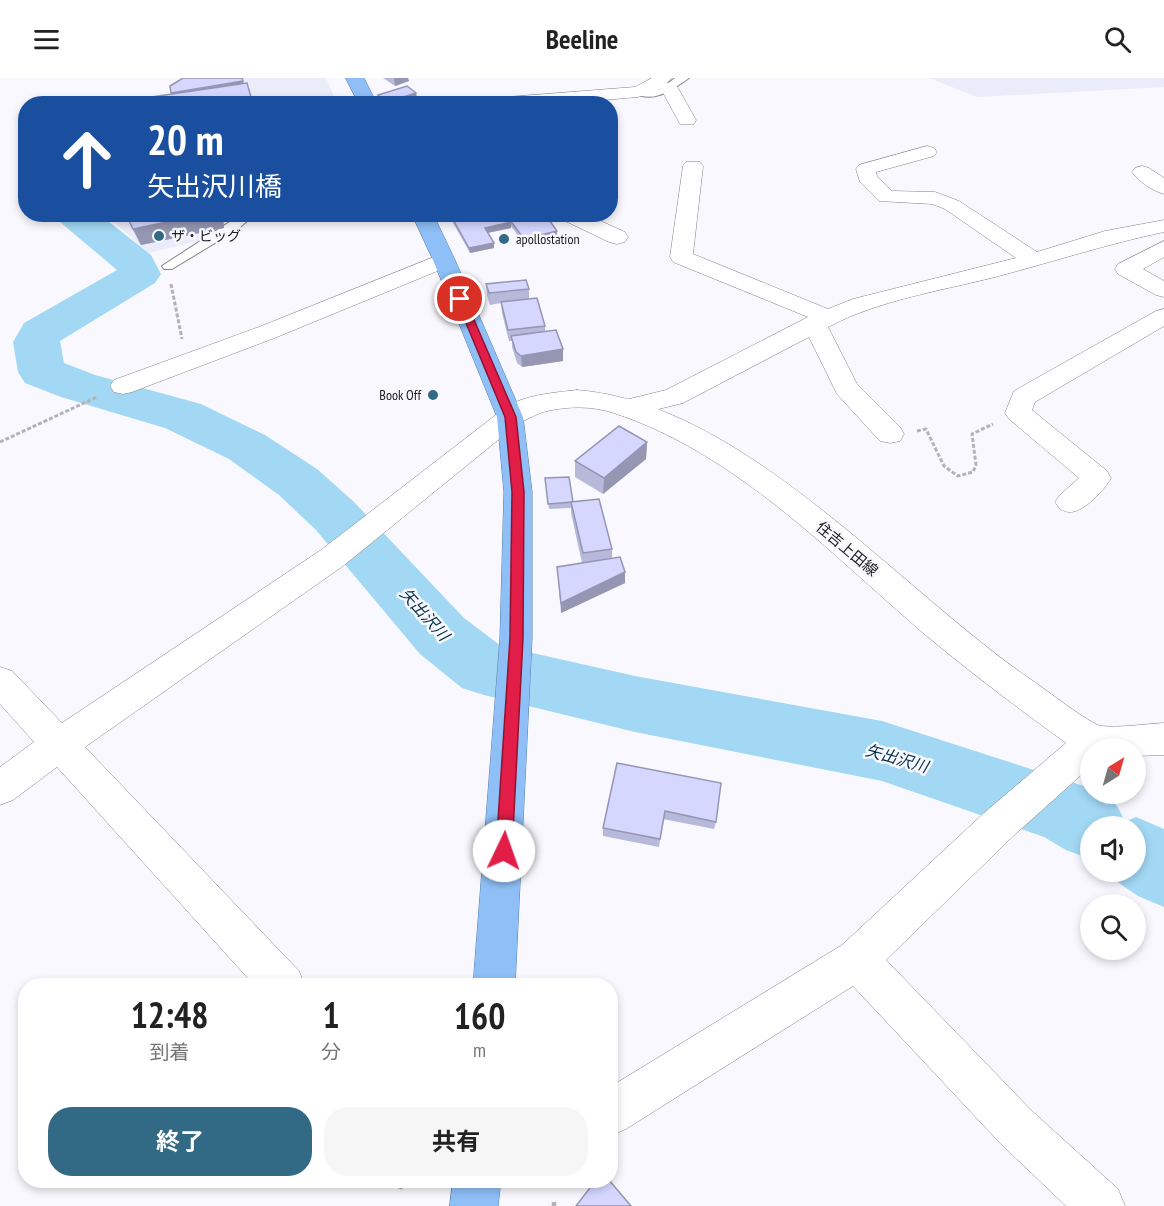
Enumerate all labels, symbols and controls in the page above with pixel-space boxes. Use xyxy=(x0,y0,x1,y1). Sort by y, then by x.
text: Beeline xyxy=(546,22,618,56)
icon: menu xyxy=(30,23,63,56)
icon: search xyxy=(1101,23,1134,56)
text: 20 m xyxy=(147,112,224,167)
icon: ahead xyxy=(48,120,126,198)
text: 矢出沢川橋 xyxy=(147,169,282,203)
place label: ザ・ビッグ xyxy=(171,227,241,245)
marker: ザ・ビッグ xyxy=(152,229,166,243)
place label: apollostation xyxy=(516,230,580,248)
marker: apollostation xyxy=(497,232,511,246)
pin xyxy=(434,273,485,324)
icon: arrive xyxy=(443,282,476,315)
place label: Book Off xyxy=(379,386,421,404)
marker: Book Off xyxy=(426,388,440,402)
street label: 住吉上田線 xyxy=(812,517,882,580)
water label: 矢出沢川 xyxy=(396,584,455,646)
north arrow xyxy=(1080,738,1146,804)
map controls xyxy=(1080,738,1146,960)
water label: 矢出沢川 xyxy=(863,740,932,777)
button: sound xyxy=(1080,816,1146,882)
position arrow xyxy=(472,819,536,883)
button: search xyxy=(1080,894,1146,960)
text: 12:48 xyxy=(131,991,209,1038)
text: 1 xyxy=(323,991,340,1038)
text: 160 xyxy=(454,992,505,1039)
text: m xyxy=(473,1037,486,1063)
text: 到着 xyxy=(150,1039,190,1065)
text: 分 xyxy=(321,1039,341,1065)
button: 終了 xyxy=(48,1107,312,1176)
button: 共有 xyxy=(324,1107,588,1176)

